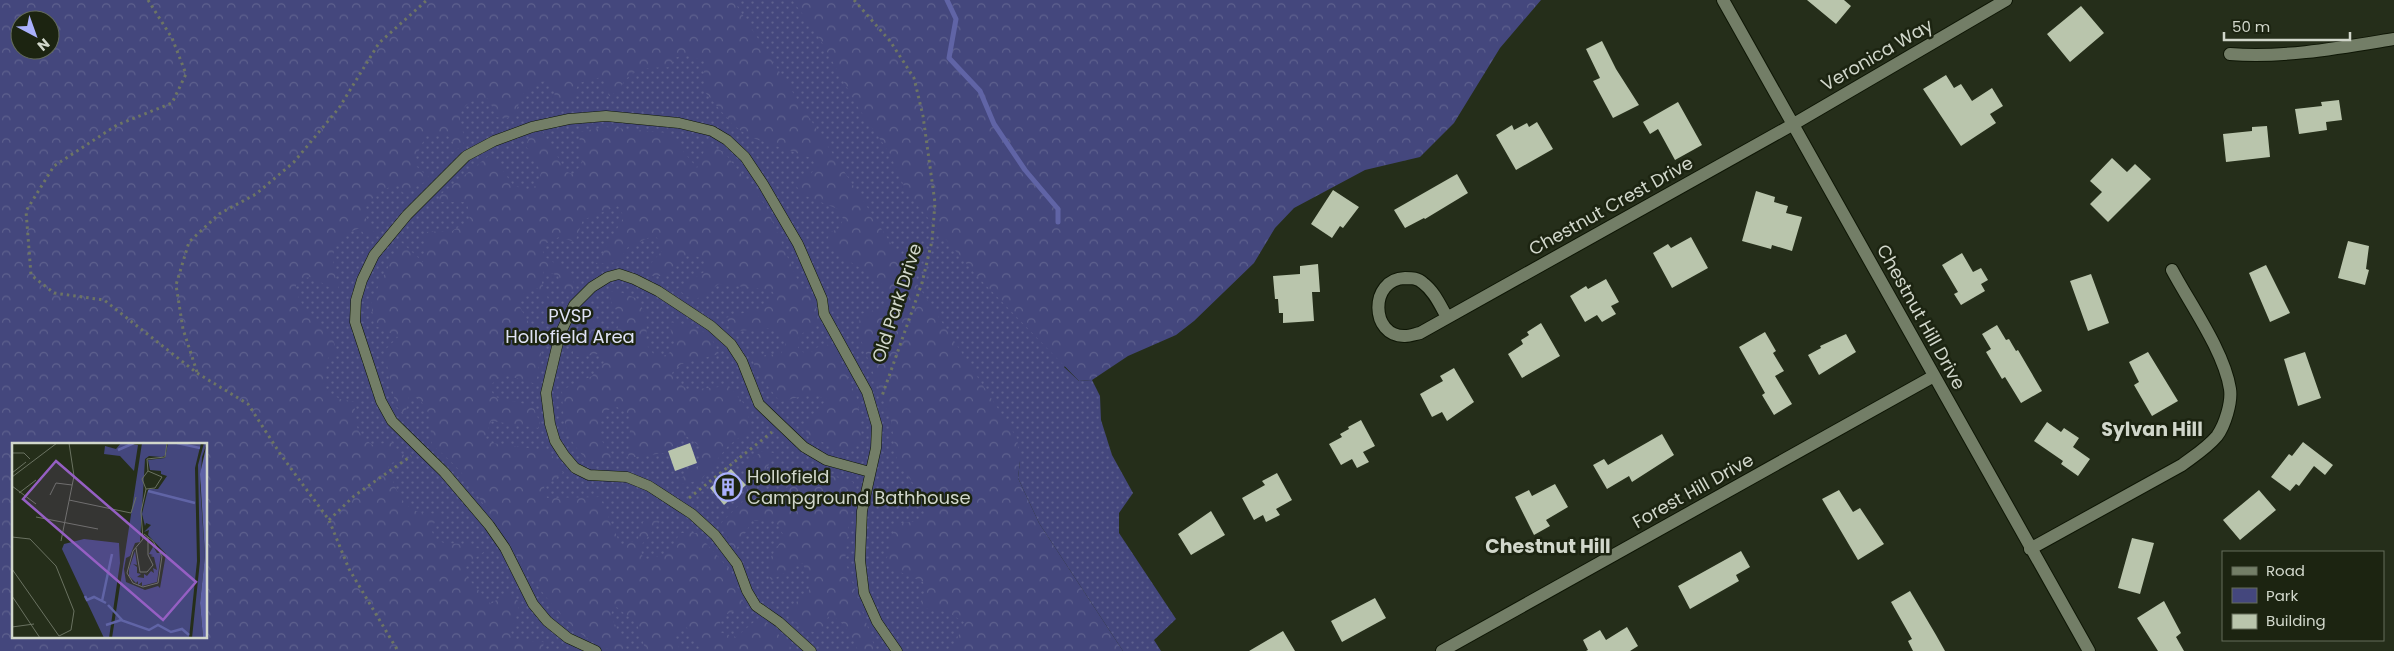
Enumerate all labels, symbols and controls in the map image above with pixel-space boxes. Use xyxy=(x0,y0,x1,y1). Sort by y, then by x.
north arrow xyxy=(10,10,60,60)
scale bar xyxy=(2224,10,2350,42)
street label: Veronica Way xyxy=(1816,12,1937,97)
text: 50 m xyxy=(2232,16,2270,37)
text: N xyxy=(33,34,54,56)
street label: Chestnut Crest Drive xyxy=(1524,150,1698,261)
street label: Old Park Drive xyxy=(865,240,928,366)
street label: Chestnut Hill Drive xyxy=(1871,240,1972,394)
park label: PVSP Hollofield Area xyxy=(505,303,635,349)
district label: Sylvan Hill xyxy=(2101,416,2203,443)
inset map xyxy=(12,443,208,638)
street label: Forest Hill Drive xyxy=(1628,447,1758,534)
place label: Hollofield Campground Bathhouse xyxy=(747,464,971,510)
building icon: Hollofield Campground Bathhouse xyxy=(713,472,743,502)
district label: Chestnut Hill xyxy=(1485,533,1611,560)
legend xyxy=(2222,551,2384,641)
text: Road xyxy=(2266,560,2305,581)
text: Park xyxy=(2266,585,2298,606)
text: Building xyxy=(2266,610,2326,631)

